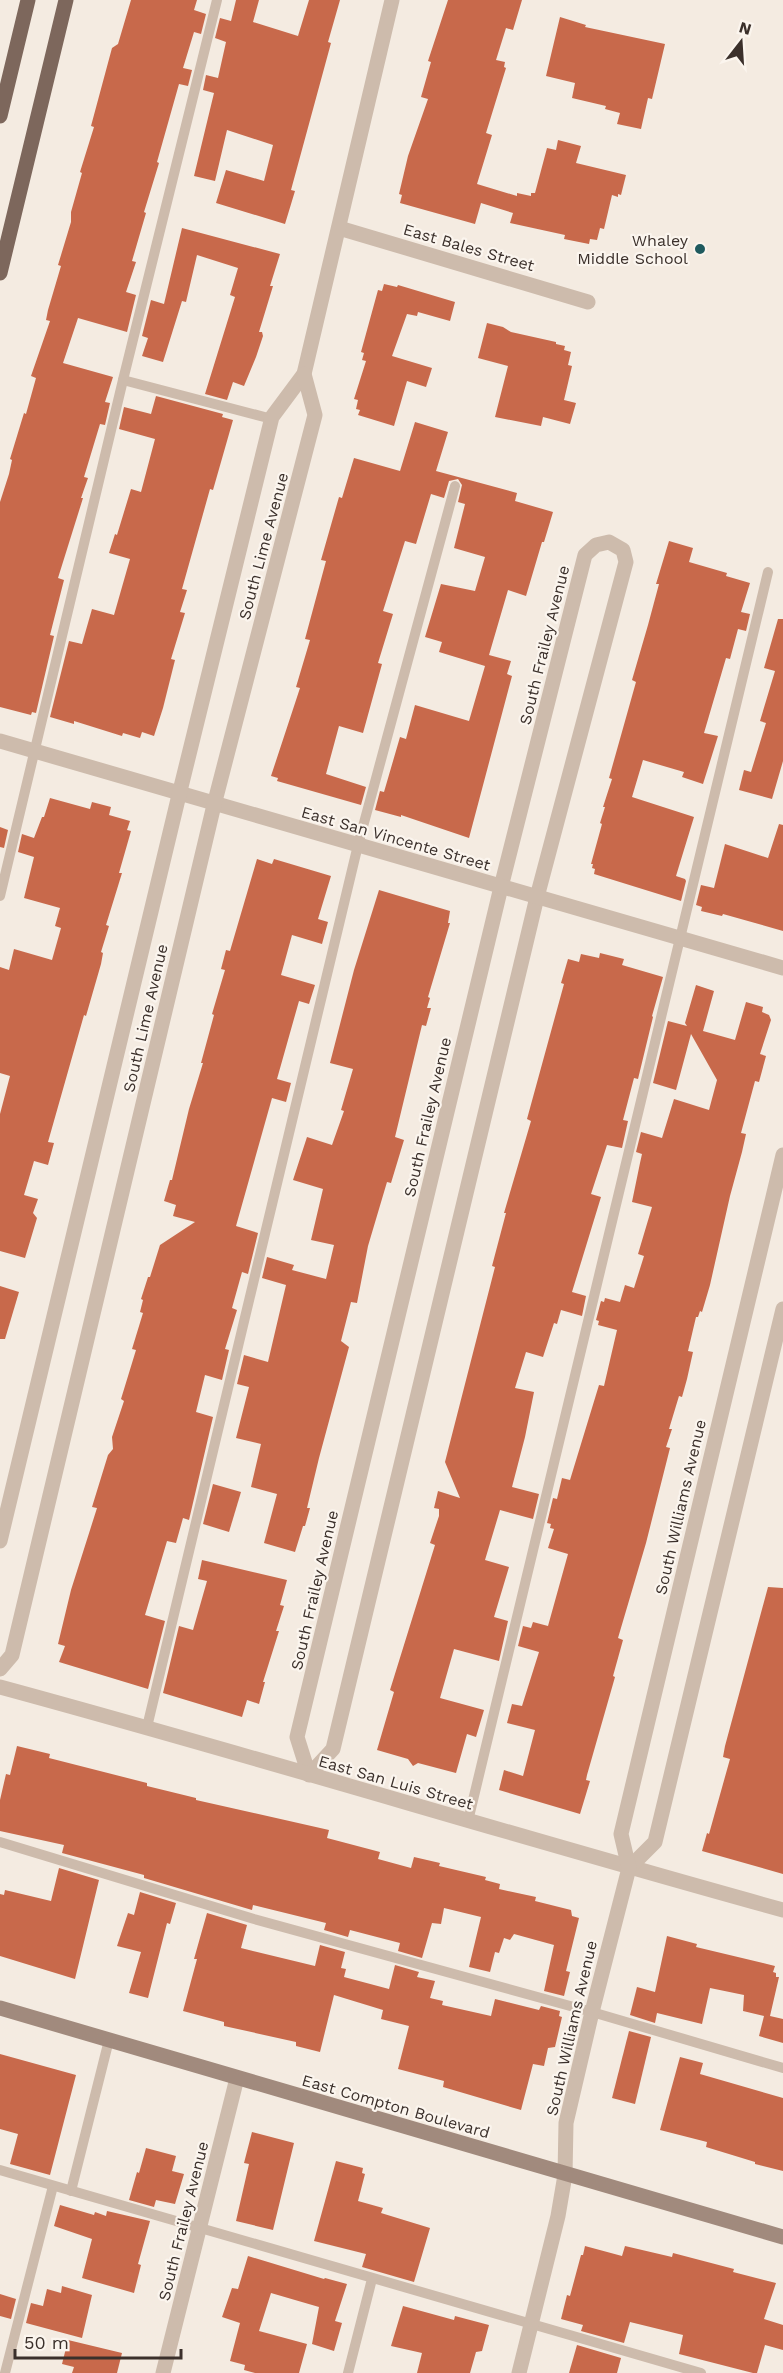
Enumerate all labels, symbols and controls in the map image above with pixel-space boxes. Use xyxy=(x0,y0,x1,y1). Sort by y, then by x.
north arrow xyxy=(711,12,771,72)
text: N xyxy=(737,17,754,39)
street label: East Bales Street xyxy=(401,220,537,275)
place label: Whaley Middle School xyxy=(577,231,689,268)
marker: Whaley Middle School xyxy=(693,242,707,256)
street label: South Lime Avenue xyxy=(235,470,292,622)
street label: South Frailey Avenue xyxy=(515,563,573,727)
street label: East San Vincente Street xyxy=(299,802,493,875)
street label: South Lime Avenue xyxy=(119,942,172,1094)
street label: South Frailey Avenue xyxy=(400,1035,455,1199)
street label: South Williams Avenue xyxy=(651,1418,710,1597)
street label: South Frailey Avenue xyxy=(287,1508,342,1672)
street label: East San Luis Street xyxy=(316,1751,476,1814)
street label: South Williams Avenue xyxy=(542,1939,601,2118)
street label: East Compton Boulevard xyxy=(300,2071,492,2142)
street label: South Frailey Avenue xyxy=(154,2139,212,2303)
scale bar xyxy=(15,2322,182,2360)
text: 50 m xyxy=(24,2332,69,2353)

